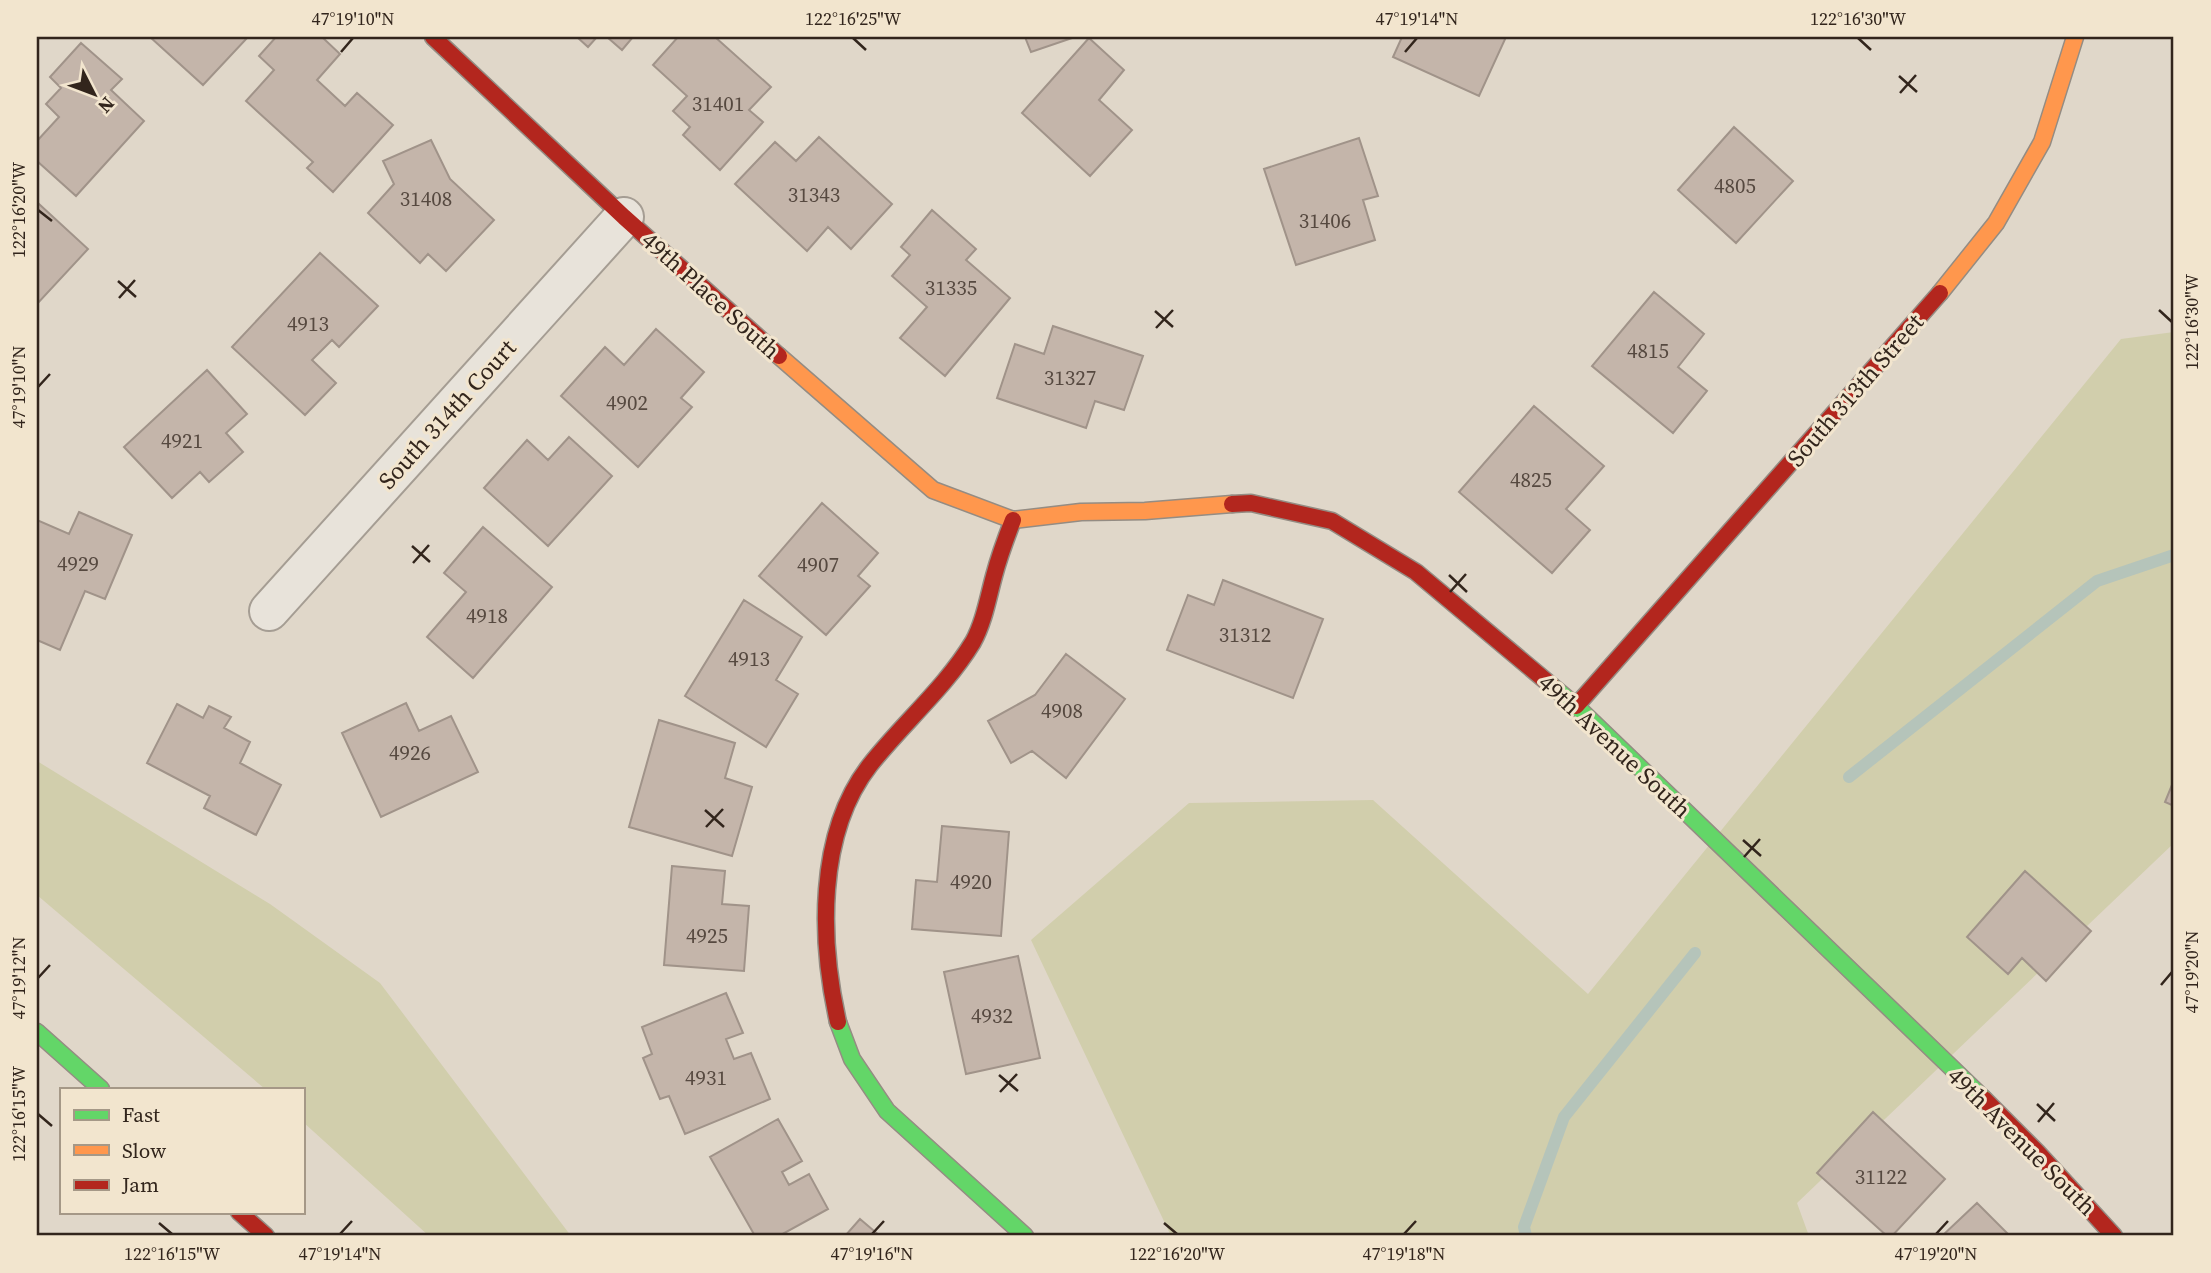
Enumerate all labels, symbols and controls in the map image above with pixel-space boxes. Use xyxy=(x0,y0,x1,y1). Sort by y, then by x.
text: 47°19'10"N xyxy=(312,6,394,31)
text: 122°16'25"W xyxy=(805,6,902,31)
text: 47°19'14"N xyxy=(1376,6,1458,31)
text: 122°16'30"W xyxy=(1810,6,1907,31)
north arrow xyxy=(60,60,130,130)
house number: 31401 xyxy=(692,89,744,118)
text: N xyxy=(92,92,121,119)
text: 122°16'20"W xyxy=(6,161,31,258)
house number: 4805 xyxy=(1714,171,1756,200)
house number: 31343 xyxy=(788,180,840,209)
house number: 31408 xyxy=(400,184,452,213)
house number: 31406 xyxy=(1299,206,1351,235)
street label: 49th Place South xyxy=(635,224,787,366)
house number: 31335 xyxy=(925,273,977,302)
text: 122°16'30"W xyxy=(2179,273,2204,370)
street label: South 313th Street xyxy=(1779,306,1931,474)
house number: 4913 xyxy=(287,309,329,338)
street label: South 314th Court xyxy=(371,332,523,496)
house number: 4815 xyxy=(1627,336,1669,365)
text: 47°19'10"N xyxy=(6,346,31,428)
house number: 31327 xyxy=(1044,363,1096,392)
house number: 4902 xyxy=(606,388,648,417)
house number: 4921 xyxy=(161,426,203,455)
house number: 4825 xyxy=(1510,465,1552,494)
house number: 4929 xyxy=(57,549,99,578)
house number: 4907 xyxy=(797,550,839,579)
house number: 4918 xyxy=(466,601,508,630)
house number: 31312 xyxy=(1219,620,1271,649)
house number: 4913 xyxy=(728,644,770,673)
street label: 49th Avenue South xyxy=(1531,667,1699,825)
house number: 4908 xyxy=(1041,696,1083,725)
house number: 4926 xyxy=(389,738,431,767)
house number: 4920 xyxy=(950,867,992,896)
house number: 4925 xyxy=(686,921,728,950)
text: 47°19'20"N xyxy=(2179,931,2204,1013)
text: 47°19'12"N xyxy=(6,937,31,1019)
house number: 4932 xyxy=(971,1001,1013,1030)
street label: 49th Avenue South xyxy=(1940,1059,2104,1223)
house number: 4931 xyxy=(685,1063,727,1092)
text: 122°16'15"W xyxy=(6,1065,31,1162)
legend xyxy=(60,1088,304,1214)
text: Fast xyxy=(122,1100,160,1129)
text: Slow xyxy=(122,1136,166,1165)
house number: 31122 xyxy=(1855,1162,1907,1191)
text: Jam xyxy=(121,1170,159,1199)
text: 122°16'15"W xyxy=(124,1241,221,1266)
text: 47°19'14"N xyxy=(299,1241,381,1266)
text: 47°19'16"N xyxy=(831,1241,913,1266)
text: 122°16'20"W xyxy=(1129,1241,1226,1266)
text: 47°19'18"N xyxy=(1363,1241,1445,1266)
text: 47°19'20"N xyxy=(1895,1241,1977,1266)

